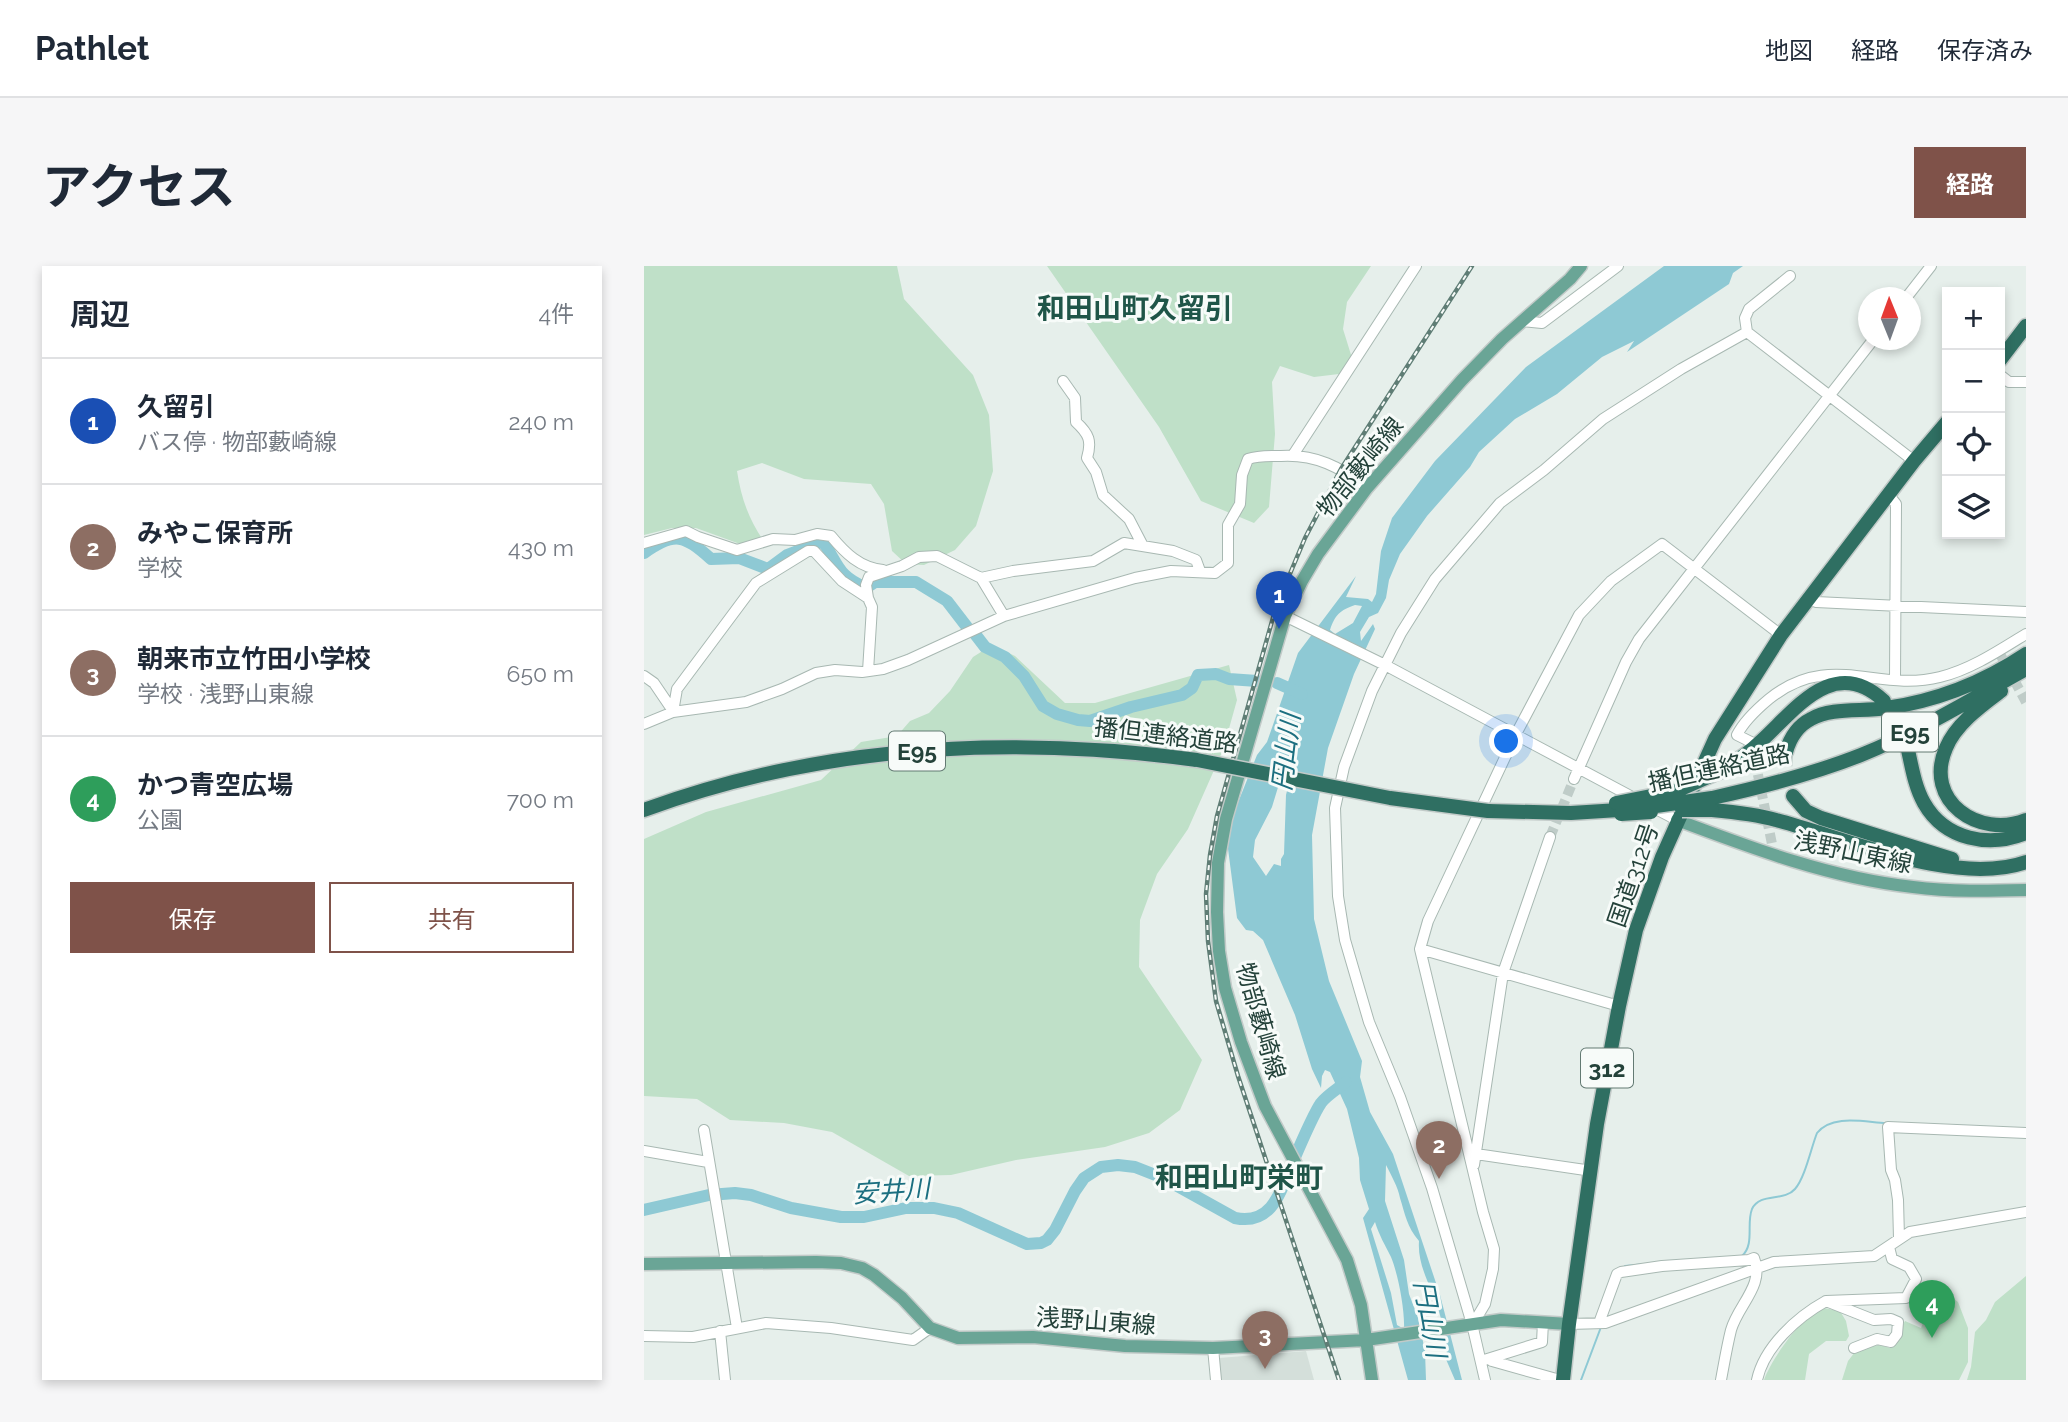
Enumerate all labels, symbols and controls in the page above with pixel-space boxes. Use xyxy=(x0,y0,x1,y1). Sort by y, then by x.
text: Pathlet xyxy=(35,29,149,68)
text: 地図 xyxy=(1765,36,1813,65)
text: 経路 xyxy=(1851,36,1899,65)
text: 保存済み xyxy=(1937,36,2033,65)
button: 経路 xyxy=(1914,147,2026,218)
text: アクセス xyxy=(42,158,236,215)
north arrow xyxy=(1858,287,1921,350)
map controls xyxy=(1942,287,2005,539)
button: + xyxy=(1942,287,2005,350)
district label: 和田山町久留引 xyxy=(1037,292,1233,325)
text: 周辺 xyxy=(70,297,130,332)
text: 4件 xyxy=(538,300,574,327)
button: − xyxy=(1942,350,2005,413)
text: 久留引 xyxy=(137,392,215,422)
text: 1 xyxy=(87,408,99,435)
text: 240 m xyxy=(508,408,574,435)
street label: 物部藪崎線 xyxy=(1311,411,1409,523)
button: locate xyxy=(1942,413,2005,476)
text: バス停 · 物部藪崎線 xyxy=(137,428,337,455)
button: layers xyxy=(1942,476,2005,539)
text: みやこ保育所 xyxy=(137,518,293,548)
text: 2 xyxy=(87,534,99,561)
text: 430 m xyxy=(508,534,574,561)
text: 学校 xyxy=(137,554,183,581)
pin: 1 xyxy=(1256,571,1302,629)
text: 朝来市立竹田小学校 xyxy=(137,644,371,674)
text: 3 xyxy=(87,660,99,687)
text: 650 m xyxy=(507,660,574,687)
text: 学校 · 浅野山東線 xyxy=(137,680,314,707)
water label: 円山川 xyxy=(1266,708,1306,793)
street label: 播但連絡道路 xyxy=(1093,712,1239,758)
road number: E95 xyxy=(1882,712,1938,752)
your location xyxy=(1489,724,1523,758)
road number: E95 xyxy=(889,732,945,771)
street label: 播但連絡道路 xyxy=(1646,739,1792,797)
text: かつ青空広場 xyxy=(137,770,293,800)
text: 4 xyxy=(86,786,100,813)
text: 700 m xyxy=(507,786,574,813)
text: 公園 xyxy=(137,806,183,833)
street label: 国道312号 xyxy=(1602,819,1664,931)
street label: 浅野山東線 xyxy=(1791,825,1915,879)
button: 保存 xyxy=(70,882,315,953)
button: 共有 xyxy=(329,882,574,953)
street label: 物部藪崎線 xyxy=(1231,959,1291,1083)
road number: 312 xyxy=(1581,1048,1633,1088)
pin: 2 xyxy=(1416,1121,1462,1179)
district label: 和田山町栄町 xyxy=(1155,1161,1323,1194)
water label: 安井川 xyxy=(851,1173,934,1209)
water label: 円山川 xyxy=(1408,1278,1452,1363)
pin: 4 xyxy=(1909,1280,1955,1338)
street label: 浅野山東線 xyxy=(1035,1302,1157,1340)
pin: 3 xyxy=(1242,1311,1288,1369)

